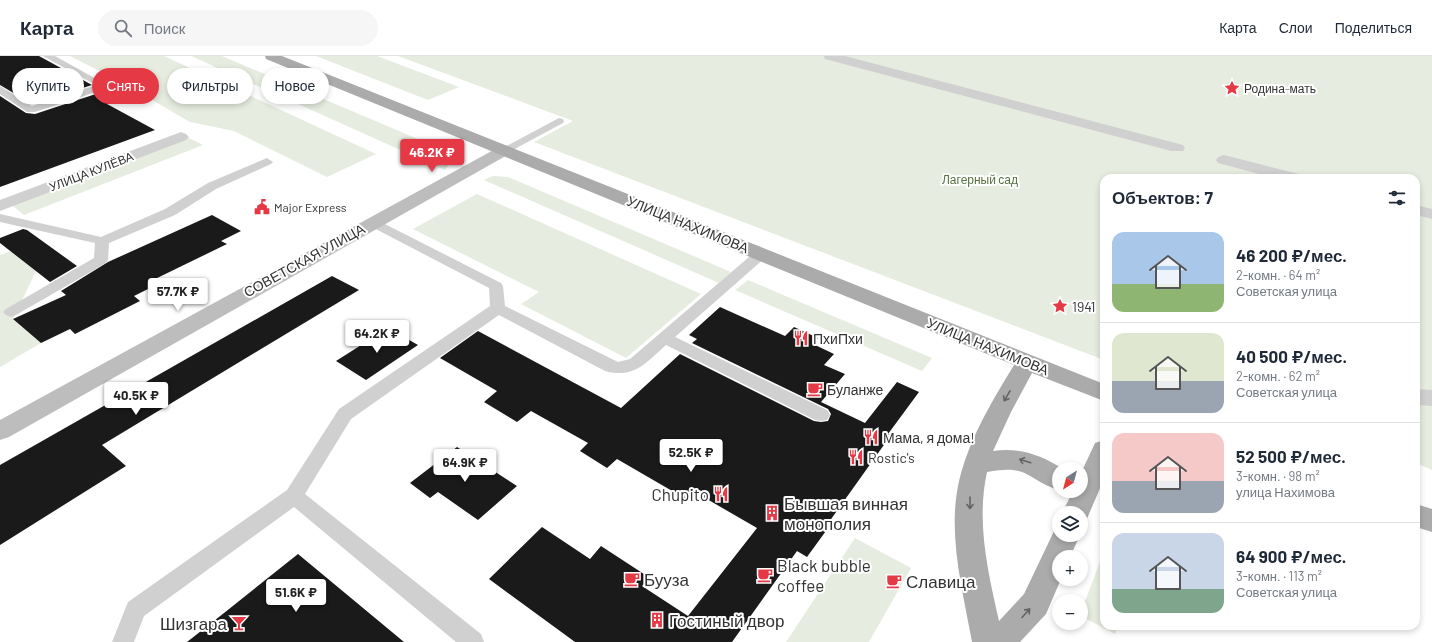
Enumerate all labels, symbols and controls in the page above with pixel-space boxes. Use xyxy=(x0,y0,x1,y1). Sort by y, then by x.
search box xyxy=(98,10,378,46)
text: Карта xyxy=(20,16,74,39)
icon: search xyxy=(112,17,134,39)
text: Поиск xyxy=(144,19,185,37)
text: Карта xyxy=(1219,19,1257,36)
text: Слои xyxy=(1279,19,1313,36)
text: Поделиться xyxy=(1335,19,1412,36)
chip: Купить xyxy=(12,68,84,104)
chip: Снять xyxy=(92,68,159,104)
chip: Фильтры xyxy=(167,68,253,104)
chip: Новое xyxy=(261,68,329,104)
place icon: Родина-мать xyxy=(1223,79,1241,97)
place label: Родина-мать xyxy=(1244,81,1316,96)
pin: 46.2K ₽ xyxy=(395,139,469,173)
text: 46.2K ₽ xyxy=(409,144,455,160)
street label: УЛИЦА КУЛЁВА xyxy=(47,149,135,194)
park label: Лагерный сад xyxy=(942,172,1018,187)
text: Объектов: 7 xyxy=(1112,187,1213,207)
icon: filters xyxy=(1386,187,1408,209)
street label: УЛИЦА НАХИМОВА xyxy=(625,192,752,256)
public building icon: Major Express xyxy=(253,198,271,216)
place label: Major Express xyxy=(274,200,347,214)
street label: СОВЕТСКАЯ УЛИЦА xyxy=(240,219,368,300)
text: 46 200 ₽/мес. xyxy=(1236,245,1347,265)
icon: home xyxy=(1144,248,1192,296)
text: 2-комн. · 64 m² xyxy=(1236,267,1320,283)
pin: 57.7K ₽ xyxy=(141,278,215,312)
text: 57.7K ₽ xyxy=(157,283,199,299)
text: Советская улица xyxy=(1236,283,1337,299)
place icon: 1941 xyxy=(1051,297,1069,315)
place label: 1941 xyxy=(1072,298,1096,315)
street label: УЛИЦА НАХИМОВА xyxy=(925,314,1052,378)
pin: 64.2K ₽ xyxy=(340,320,414,354)
text: 64.2K ₽ xyxy=(354,325,400,341)
restaurant icon: ПхиПхи xyxy=(792,329,810,347)
place label: ПхиПхи xyxy=(813,330,863,347)
text: 40 500 ₽/мес. xyxy=(1236,346,1347,366)
icon: home xyxy=(1144,349,1192,397)
text: 2-комн. · 62 m² xyxy=(1236,368,1320,384)
cafe icon: Буланже xyxy=(806,380,824,398)
place label: Буланже xyxy=(827,381,884,398)
pin: 40.5K ₽ xyxy=(99,382,173,416)
text: Советская улица xyxy=(1236,384,1337,400)
text: 40.5K ₽ xyxy=(113,387,159,403)
one-way arrow xyxy=(1003,389,1011,401)
restaurant icon: Мама, я дома! xyxy=(862,428,880,446)
place label: Мама, я дома! xyxy=(883,429,975,446)
pin: 52.5K ₽ xyxy=(654,439,728,473)
text: 52.5K ₽ xyxy=(669,444,713,460)
text: 52 500 ₽/мес. xyxy=(1236,446,1346,466)
restaurant icon: Rostic's xyxy=(847,448,865,466)
pin: 64.9K ₽ xyxy=(428,449,502,483)
place label: Rostic's xyxy=(868,449,915,466)
icon: home xyxy=(1144,449,1192,497)
text: 64.9K ₽ xyxy=(442,454,488,470)
one-way arrow xyxy=(1019,457,1032,464)
north arrow xyxy=(1052,462,1088,498)
map controls xyxy=(1052,462,1088,630)
text: 3-комн. · 98 m² xyxy=(1236,468,1320,484)
place label: Chupito xyxy=(651,484,709,504)
text: улица Нахимова xyxy=(1236,484,1335,500)
restaurant icon: Chupito xyxy=(712,485,730,503)
place label: Бывшая винная монополия xyxy=(784,493,908,533)
one-way arrow xyxy=(966,496,973,509)
building icon: Бывшая винная монополия xyxy=(763,504,781,522)
button: layers xyxy=(1052,506,1088,542)
text: 64 900 ₽/мес. xyxy=(1236,546,1346,566)
icon: home xyxy=(1144,549,1192,597)
button: + xyxy=(1052,550,1088,586)
place label: Black bubble coffee xyxy=(777,555,871,595)
cafe icon: Black bubble coffee xyxy=(756,566,774,584)
text: 3-комн. · 113 m² xyxy=(1236,568,1322,584)
place label: Бууза xyxy=(644,569,690,589)
cafe icon: Бууза xyxy=(623,570,641,588)
place label: Славица xyxy=(906,571,976,591)
cafe icon: Славица xyxy=(885,572,903,590)
pin: 51.6K ₽ xyxy=(259,579,333,613)
text: 51.6K ₽ xyxy=(275,584,317,600)
text: Советская улица xyxy=(1236,584,1337,600)
button: − xyxy=(1052,594,1088,630)
one-way arrow xyxy=(1022,608,1031,618)
place label: Гостиный двор xyxy=(669,610,784,630)
building icon: Гостиный двор xyxy=(648,611,666,629)
place label: Шизгара xyxy=(160,613,228,633)
bar icon: Шизгара xyxy=(230,614,248,632)

